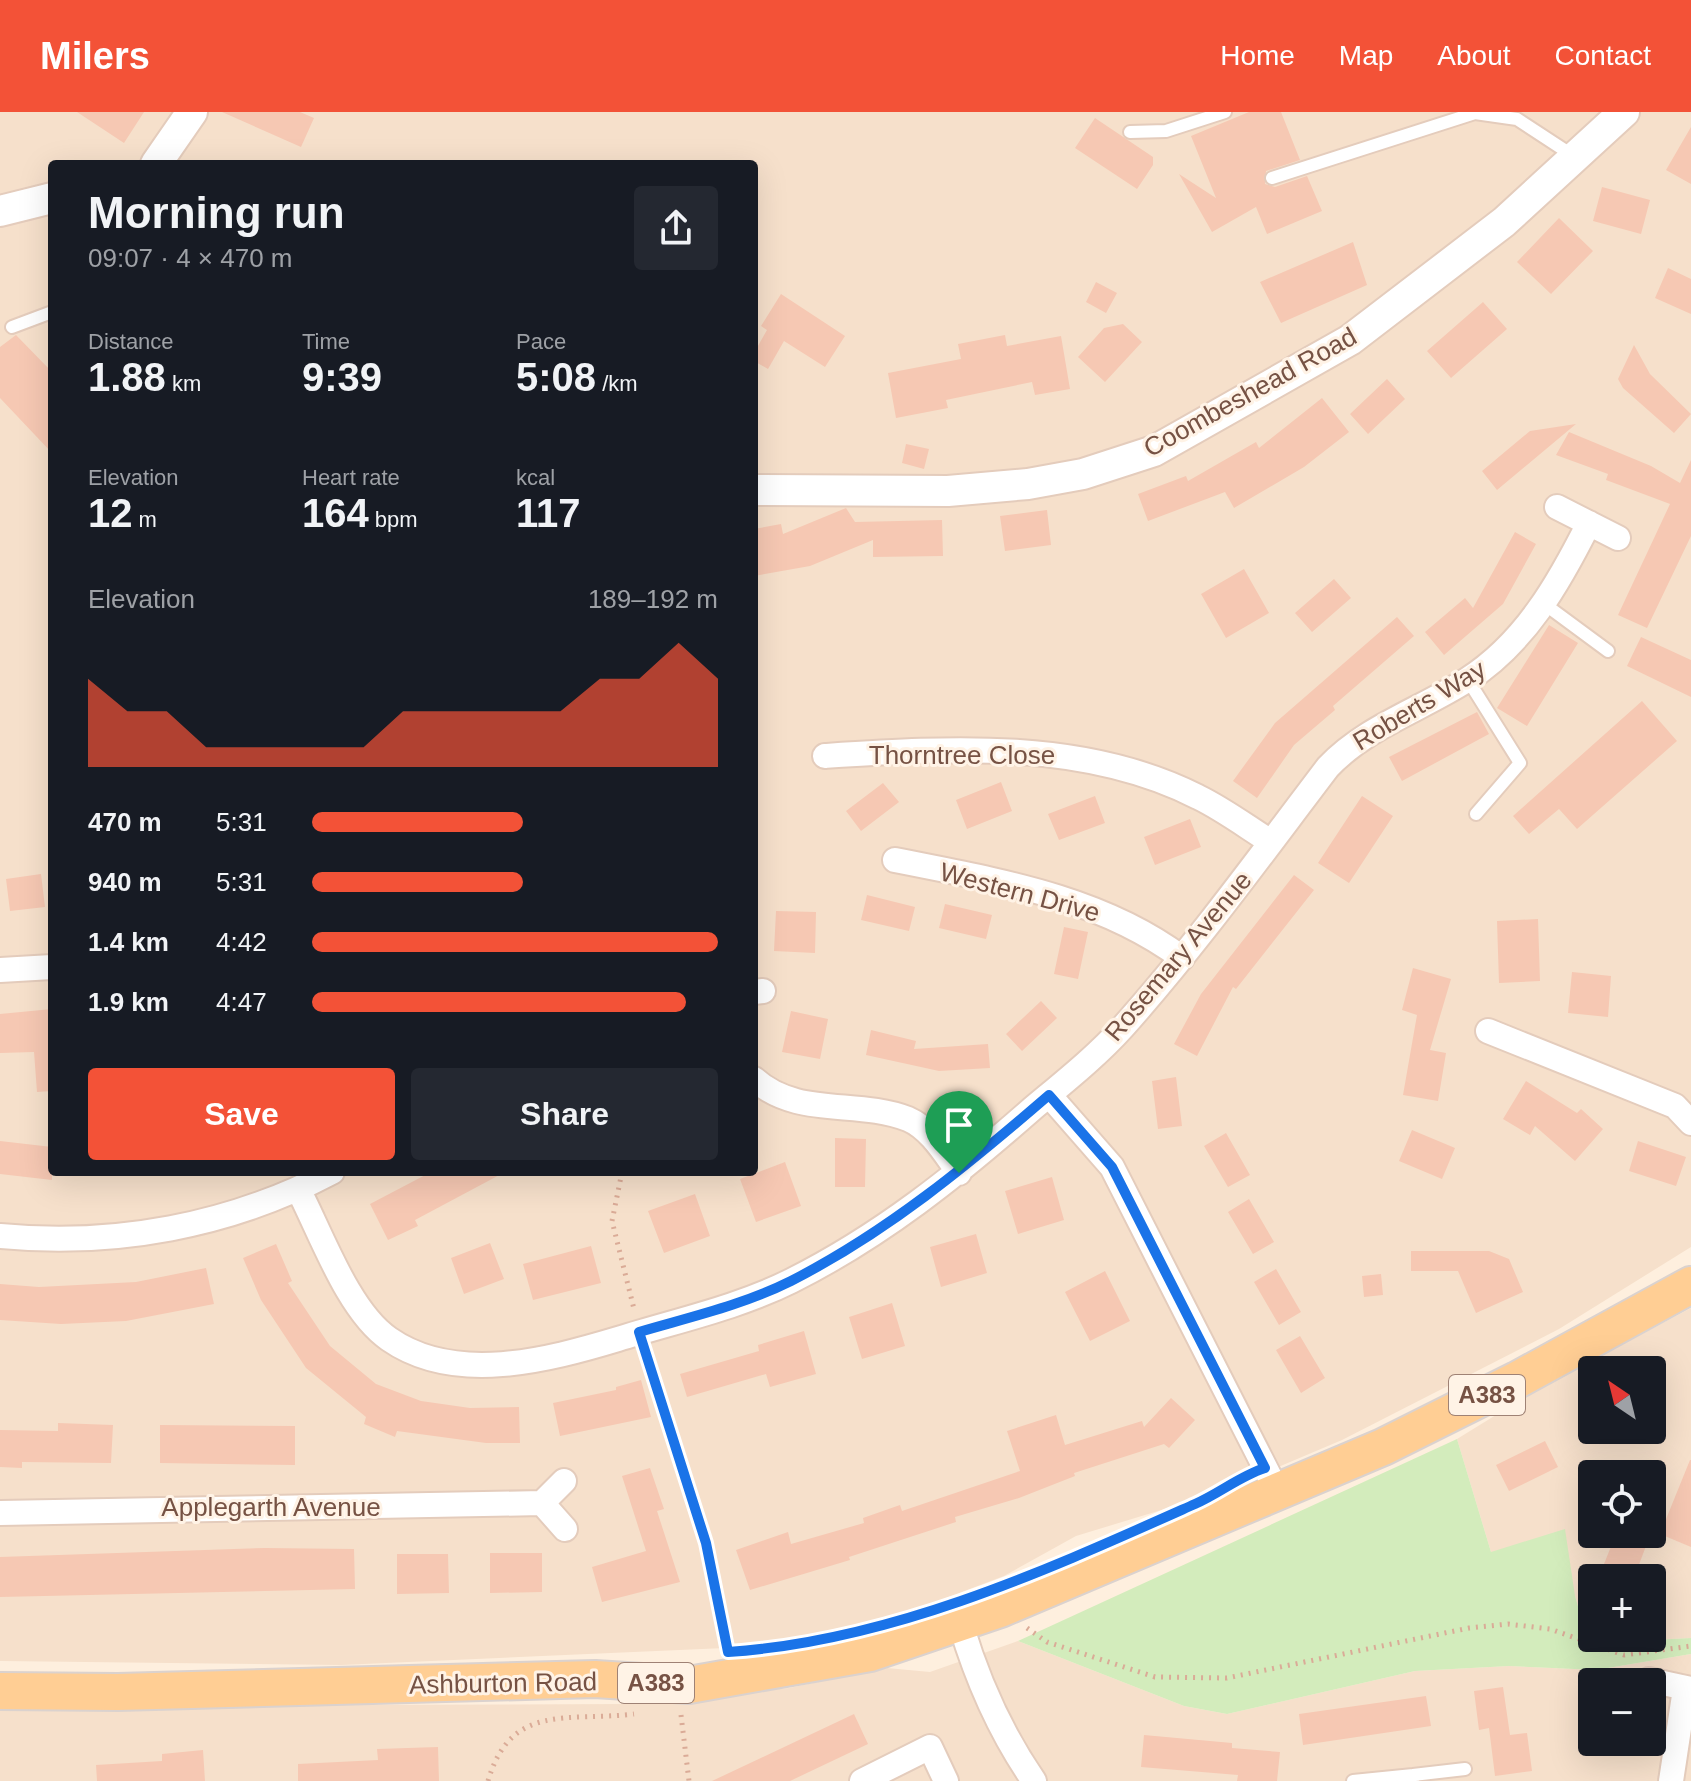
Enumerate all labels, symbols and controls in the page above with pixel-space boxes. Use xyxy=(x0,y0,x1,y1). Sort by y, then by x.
text: Milers xyxy=(40,35,150,77)
text: Home xyxy=(1220,40,1295,71)
text: Map xyxy=(1339,40,1393,71)
text: About xyxy=(1437,40,1511,71)
text: Contact xyxy=(1555,40,1651,71)
button: share xyxy=(634,186,718,270)
text: Morning run xyxy=(88,188,345,237)
text: 09:07 · 4 × 470 m xyxy=(88,243,293,273)
street label: Coombeshead Road xyxy=(1138,321,1362,463)
text: Distance xyxy=(88,329,174,354)
text: Time xyxy=(302,329,350,354)
text: Pace xyxy=(516,329,566,354)
text: 1.88 xyxy=(88,355,166,399)
text: 9:39 xyxy=(302,355,382,399)
text: 5:08 xyxy=(516,355,596,399)
text: km xyxy=(166,371,201,396)
text: /km xyxy=(596,371,638,396)
text: Elevation xyxy=(88,465,179,490)
text: Heart rate xyxy=(302,465,400,490)
text: kcal xyxy=(516,465,555,490)
text: 12 xyxy=(88,491,133,535)
text: 164 xyxy=(302,491,369,535)
text: 117 xyxy=(516,491,581,535)
text: m xyxy=(133,507,157,532)
text: bpm xyxy=(369,507,418,532)
text: Elevation xyxy=(88,584,195,614)
text: 189–192 m xyxy=(588,584,718,614)
street label: Roberts Way xyxy=(1347,654,1491,756)
street label: Thorntree Close xyxy=(869,740,1055,770)
text: 470 m xyxy=(88,807,162,837)
text: 5:31 xyxy=(216,807,267,837)
street label: Western Drive xyxy=(937,856,1103,928)
street label: Rosemary Avenue xyxy=(1098,865,1258,1047)
text: 940 m xyxy=(88,867,162,897)
text: 5:31 xyxy=(216,867,267,897)
text: 1.4 km xyxy=(88,927,169,957)
text: 4:42 xyxy=(216,927,267,957)
text: 1.9 km xyxy=(88,987,169,1017)
text: 4:47 xyxy=(216,987,267,1017)
button: Save xyxy=(88,1068,395,1160)
button: Share xyxy=(411,1068,718,1160)
pin xyxy=(925,1091,993,1173)
icon: arrive xyxy=(937,1103,981,1147)
north arrow xyxy=(1578,1356,1666,1444)
map controls xyxy=(1578,1356,1666,1756)
road number: A383 xyxy=(1449,1375,1525,1415)
button: locate xyxy=(1578,1460,1666,1548)
street label: Applegarth Avenue xyxy=(161,1492,381,1522)
button: + xyxy=(1578,1564,1666,1652)
road number: A383 xyxy=(618,1663,694,1703)
street label: Ashburton Road xyxy=(409,1666,597,1700)
button: − xyxy=(1578,1668,1666,1756)

